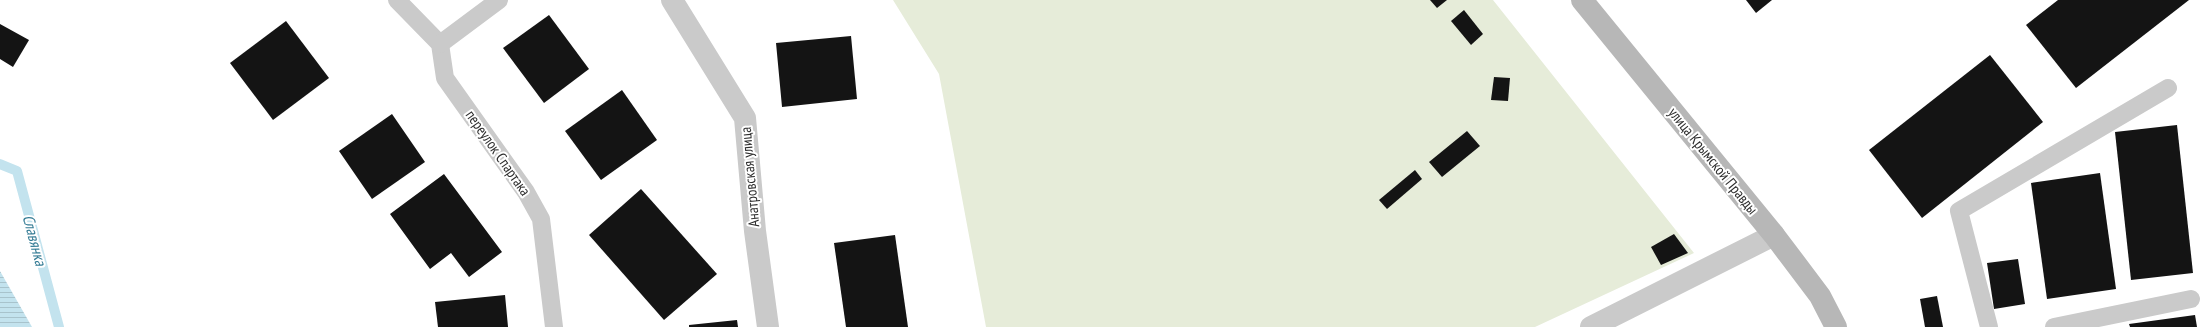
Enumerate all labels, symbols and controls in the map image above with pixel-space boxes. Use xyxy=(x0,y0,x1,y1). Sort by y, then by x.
street label: улица Крымской Правды xyxy=(1664,103,1762,218)
street label: переулок Спартака xyxy=(462,106,535,199)
street label: Анатровская улица xyxy=(736,126,763,228)
water label: Славянка xyxy=(19,212,52,269)

